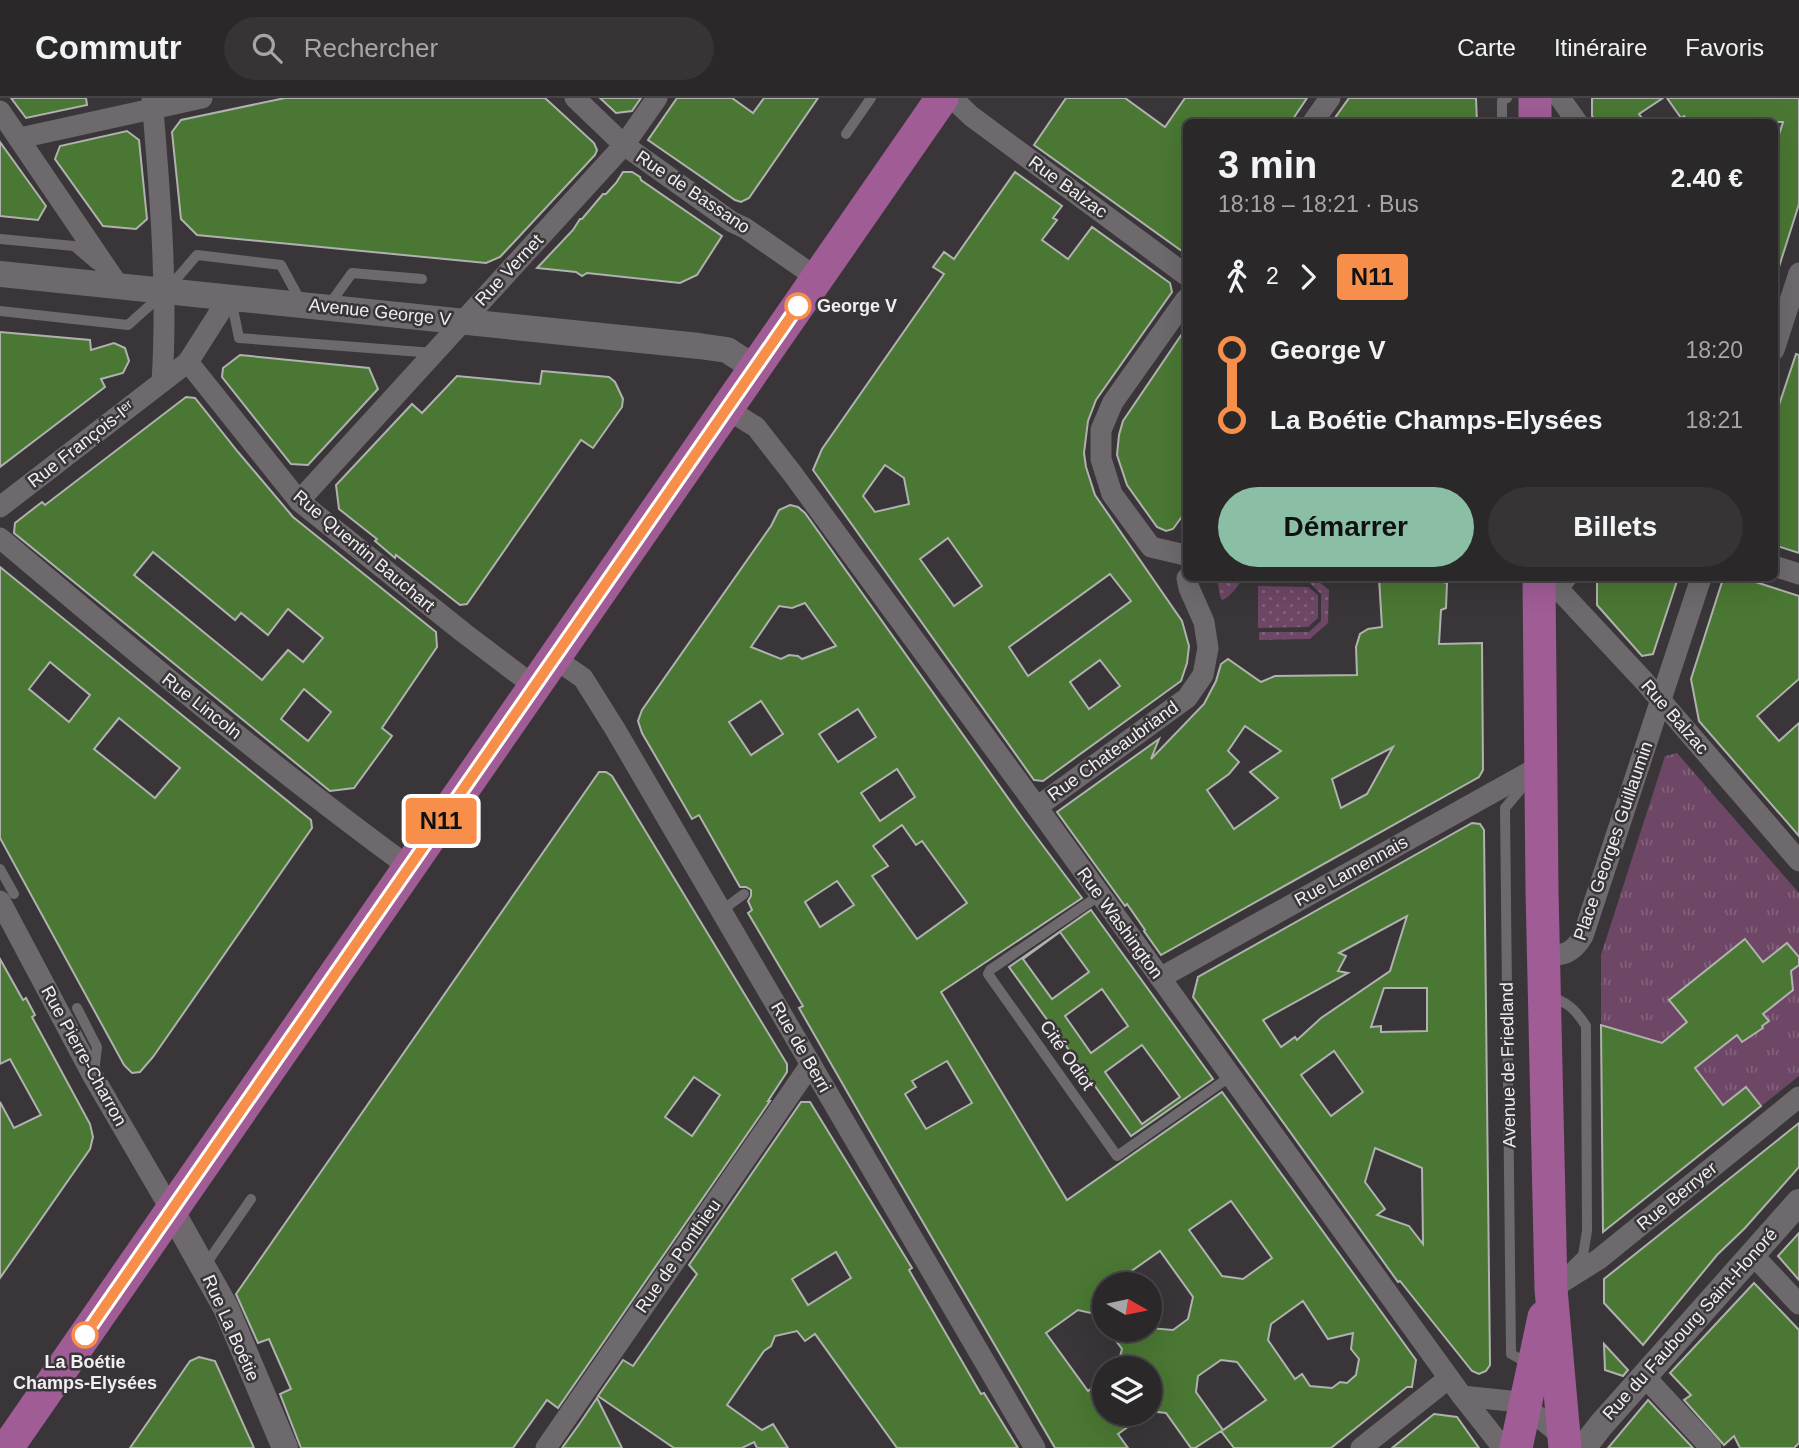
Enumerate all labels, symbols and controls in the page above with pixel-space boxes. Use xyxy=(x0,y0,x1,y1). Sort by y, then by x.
search box xyxy=(224,17,714,80)
text: Commutr xyxy=(35,29,182,66)
icon: search xyxy=(248,29,286,67)
text: Rechercher xyxy=(304,33,438,63)
text: Carte xyxy=(1457,34,1516,61)
text: Itinéraire xyxy=(1554,34,1647,61)
text: Favoris xyxy=(1685,34,1764,61)
text: 3 min xyxy=(1218,144,1317,186)
street label: Rue de Bassano xyxy=(632,146,754,238)
street label: Rue Balzac xyxy=(1025,152,1111,222)
text: 2.40 € xyxy=(1671,163,1743,193)
text: 18:18 – 18:21 · Bus xyxy=(1218,191,1419,217)
street label: Rue Vernet xyxy=(471,230,547,310)
icon: walk xyxy=(1218,258,1256,296)
icon: forward xyxy=(1289,258,1327,296)
text: 2 xyxy=(1266,263,1279,289)
text: N11 xyxy=(1351,263,1394,290)
marker: George V xyxy=(785,293,811,319)
street label: Avenue George V xyxy=(308,295,452,329)
place label: George V xyxy=(817,296,897,316)
text: George V xyxy=(1270,335,1386,365)
text: 18:20 xyxy=(1685,337,1743,363)
street label: Rue François-Iᵉʳ xyxy=(24,396,138,492)
text: La Boétie Champs-Elysées xyxy=(1270,405,1602,435)
text: 18:21 xyxy=(1685,407,1743,433)
street label: Rue Quentin Bauchart xyxy=(289,486,439,616)
button: Démarrer xyxy=(1218,487,1474,567)
button: Billets xyxy=(1488,487,1743,567)
street label: Rue Lincoln xyxy=(158,669,246,743)
street label: Rue Balzac xyxy=(1637,676,1713,758)
street label: Rue Chateaubriand xyxy=(1044,697,1182,805)
street label: Place Georges Guillaumin xyxy=(1570,739,1656,943)
line badge: N11 xyxy=(401,798,481,844)
text: N11 xyxy=(420,807,462,834)
street label: Rue Lamennais xyxy=(1291,832,1411,910)
street label: Rue Washington xyxy=(1073,864,1167,982)
street label: Rue Pierre-Charron xyxy=(37,982,131,1130)
street label: Avenue de Friedland xyxy=(1497,982,1519,1148)
street label: Rue de Berri xyxy=(767,998,835,1096)
street label: Cité Odiot xyxy=(1036,1016,1098,1094)
street label: Rue Berryer xyxy=(1633,1158,1721,1234)
street label: Rue de Ponthieu xyxy=(631,1195,725,1317)
street label: Rue du Faubourg Saint-Honoré xyxy=(1599,1224,1781,1424)
street label: Rue La Boétie xyxy=(199,1272,263,1384)
north arrow xyxy=(1092,1272,1162,1342)
map controls xyxy=(1092,1272,1162,1426)
marker: La Boétie Champs-Elysées xyxy=(72,1322,98,1348)
place label: La Boétie Champs-Elysées xyxy=(13,1352,157,1393)
button: layers xyxy=(1092,1356,1162,1426)

